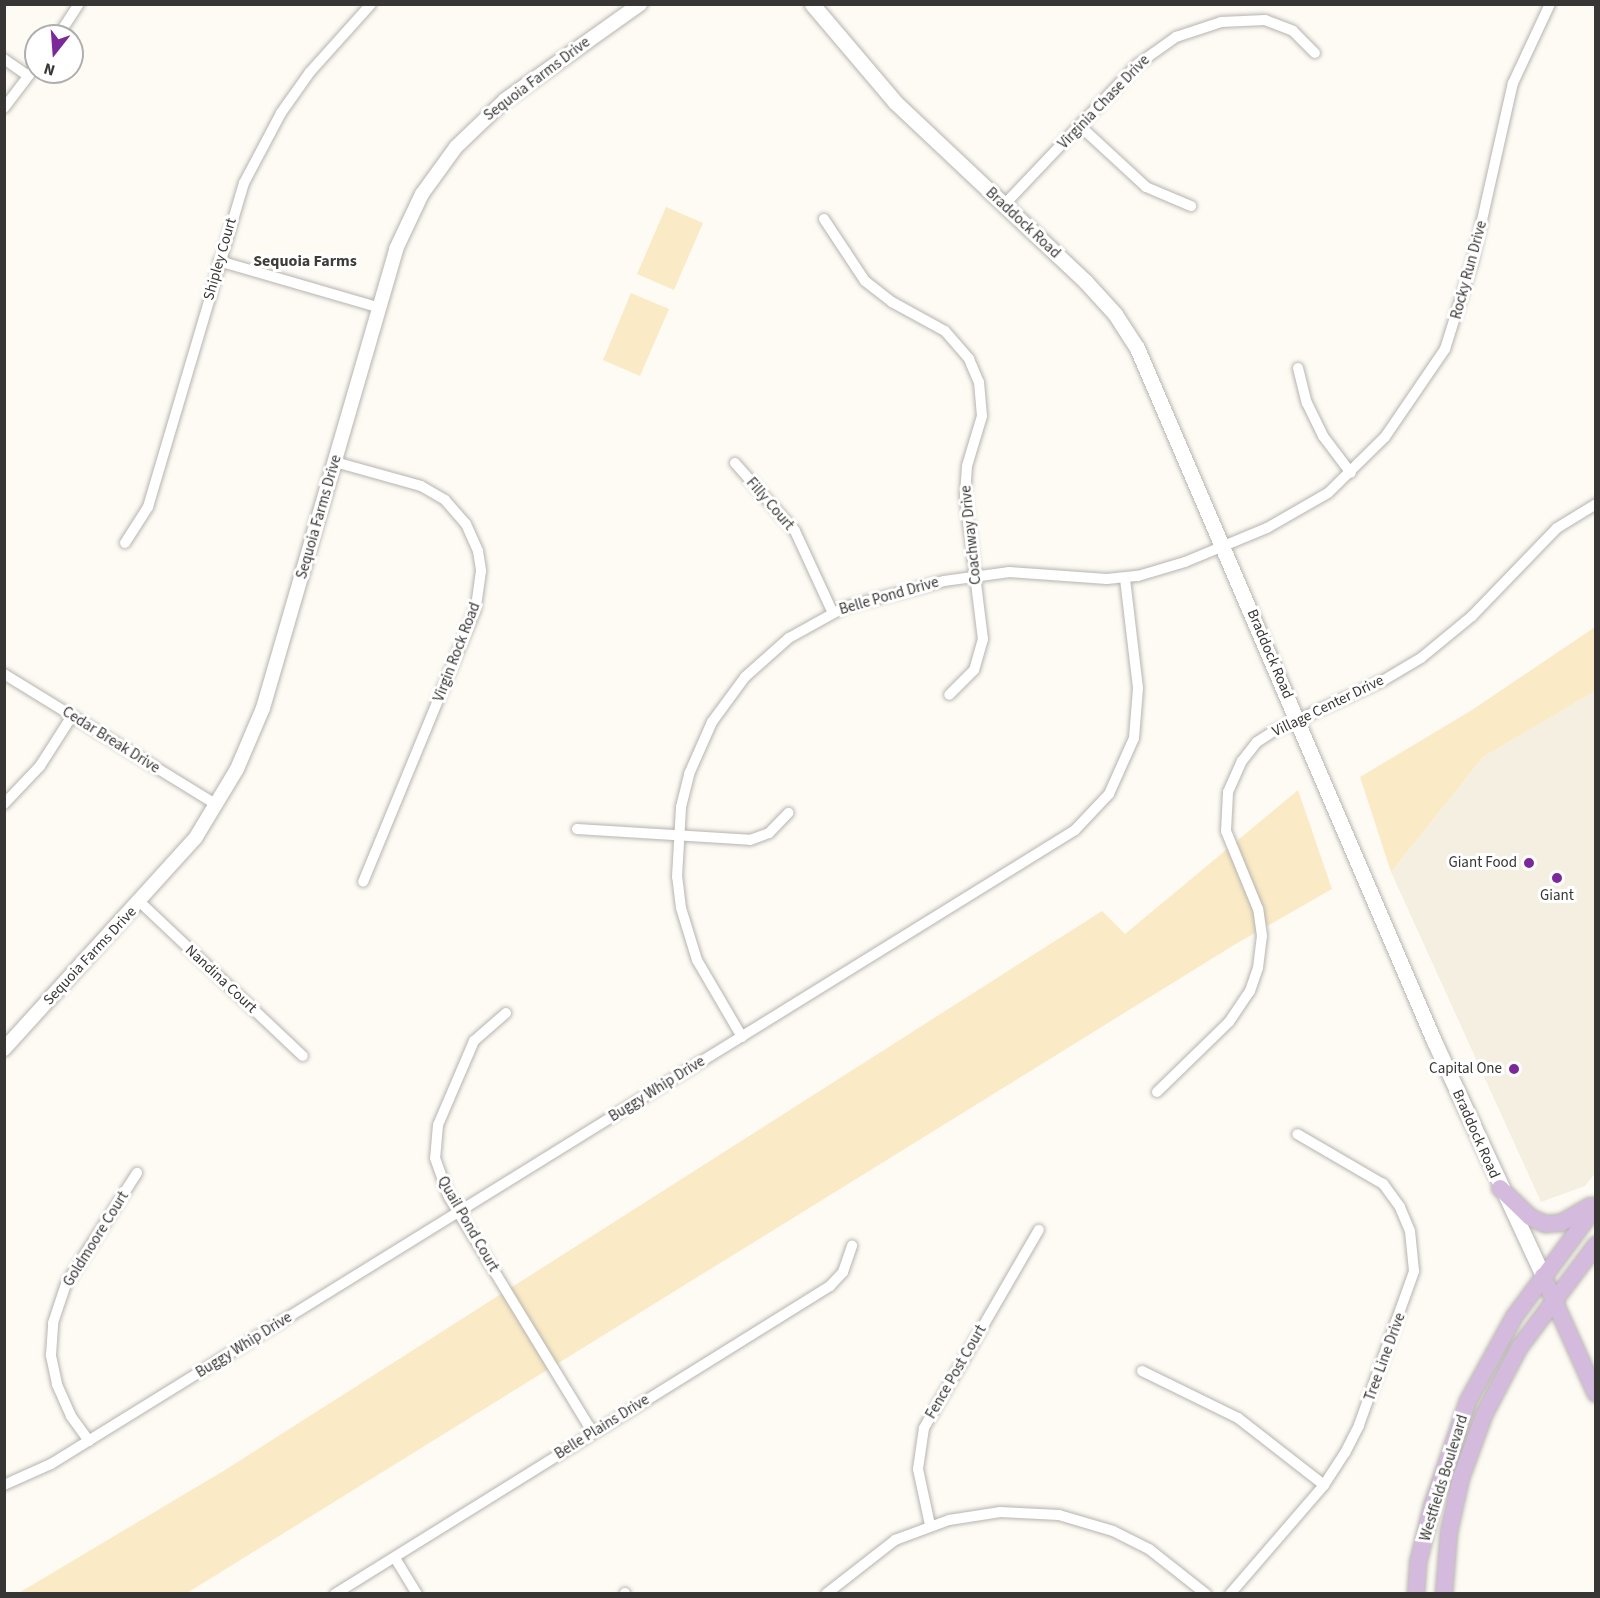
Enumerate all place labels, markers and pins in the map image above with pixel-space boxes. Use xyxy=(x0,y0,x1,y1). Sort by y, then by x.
place label: Giant Food xyxy=(1448,854,1517,872)
marker: Giant Food xyxy=(1522,856,1536,870)
marker: Giant xyxy=(1550,871,1564,885)
place label: Giant xyxy=(1540,887,1574,905)
place label: Capital One xyxy=(1429,1060,1502,1078)
marker: Capital One xyxy=(1507,1062,1521,1076)

